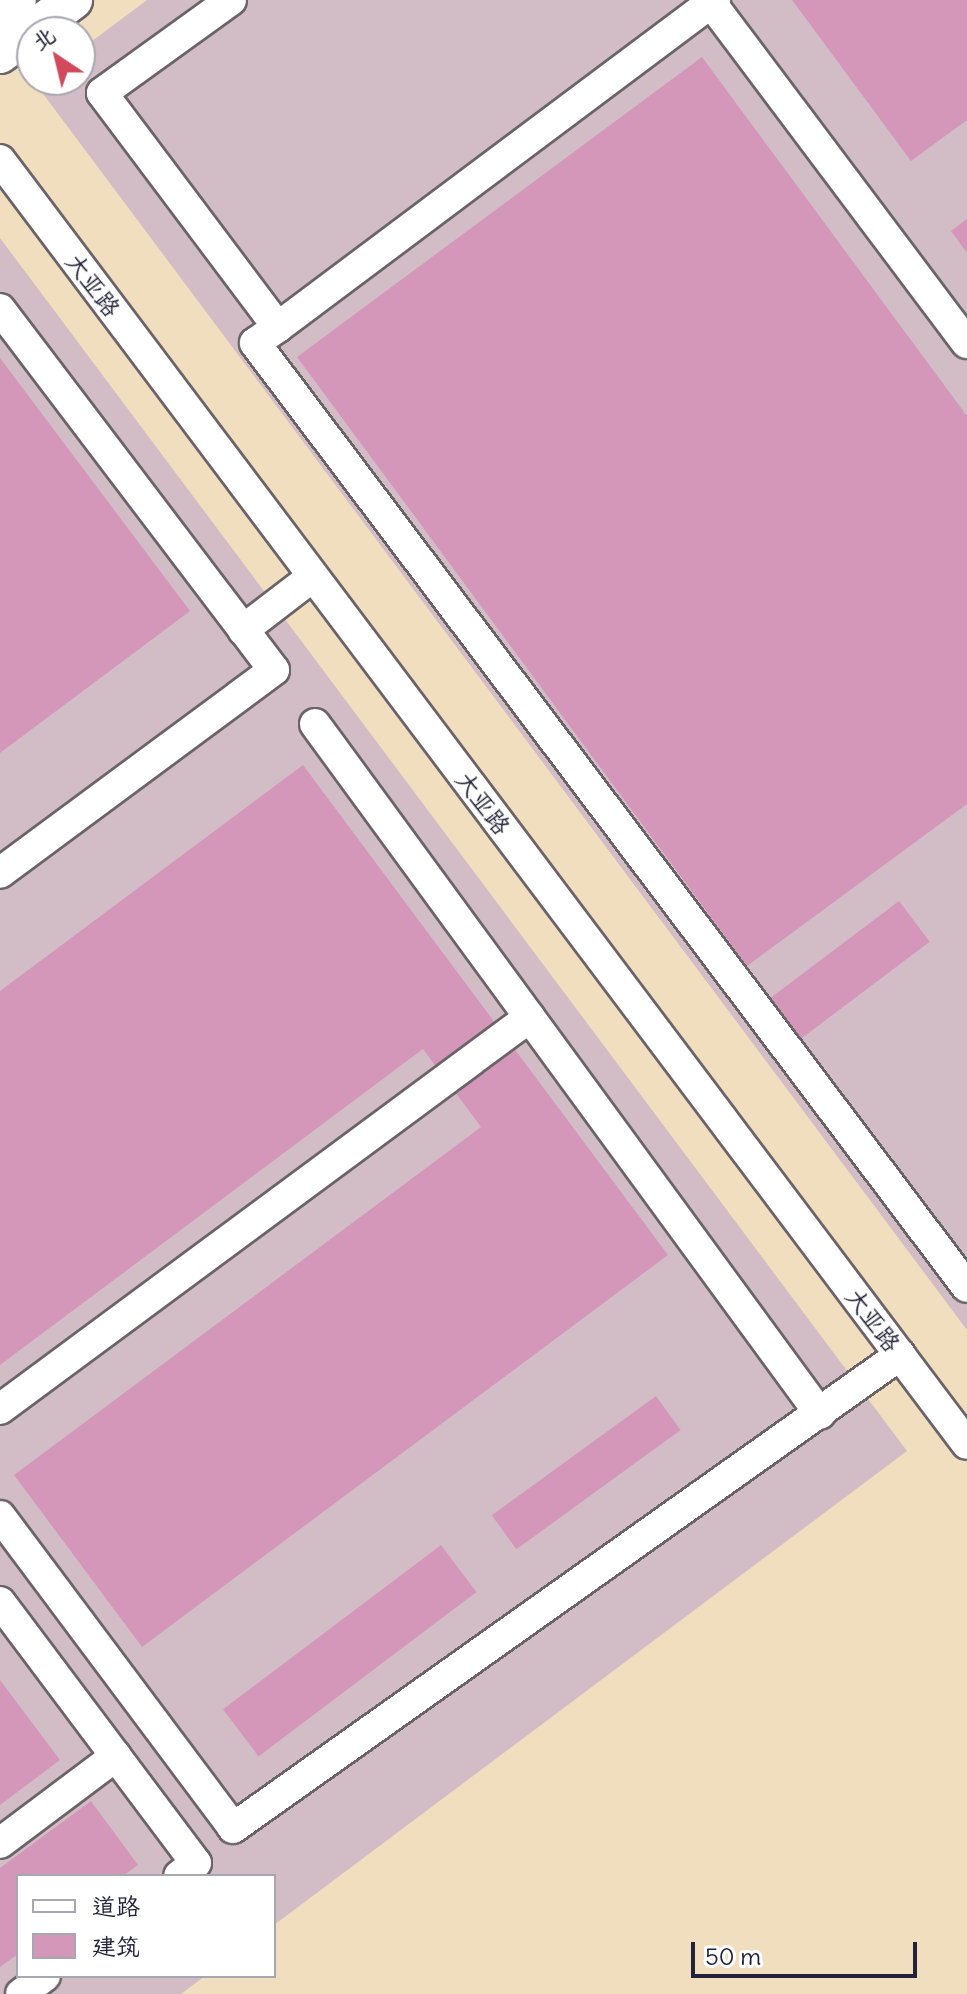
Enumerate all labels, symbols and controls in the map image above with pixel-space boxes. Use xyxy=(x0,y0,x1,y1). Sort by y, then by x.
north arrow xyxy=(16,16,96,96)
text: 北 xyxy=(26,20,60,56)
street label: 大亚路 xyxy=(60,248,126,322)
street label: 大亚路 xyxy=(450,766,516,840)
street label: 大亚路 xyxy=(840,1283,906,1357)
legend xyxy=(16,1874,276,1978)
text: 道路 xyxy=(92,1891,140,1921)
scale bar xyxy=(695,1926,921,1976)
text: 建筑 xyxy=(92,1931,140,1961)
text: 50 m xyxy=(705,1941,761,1971)

